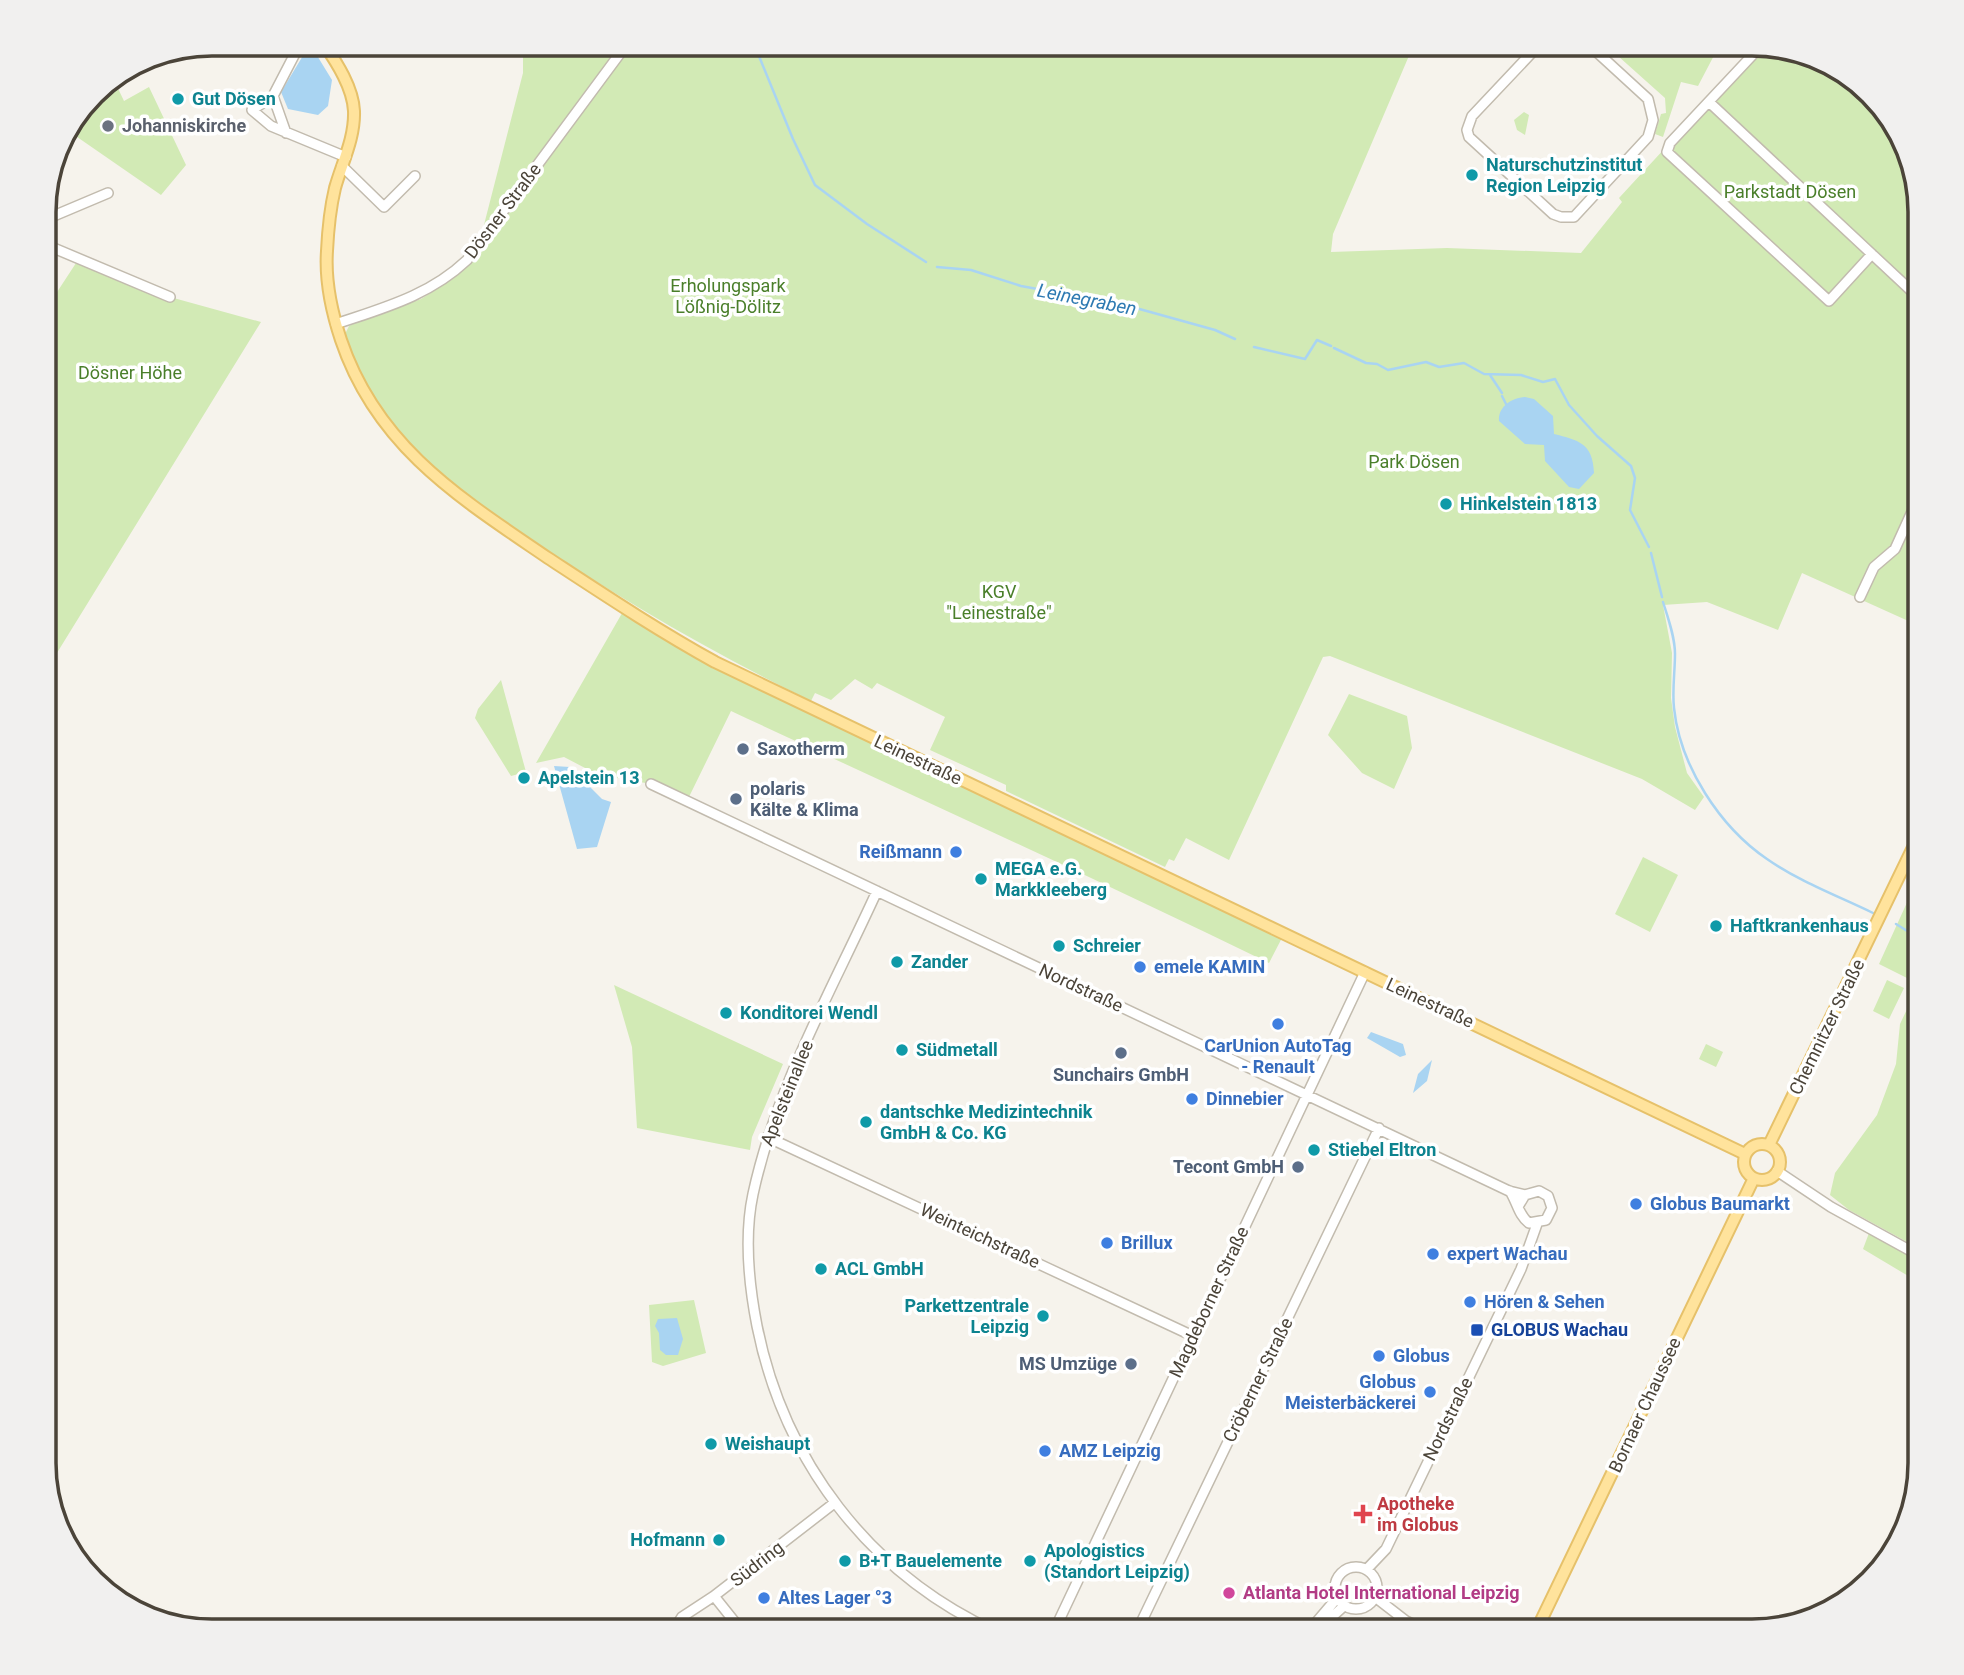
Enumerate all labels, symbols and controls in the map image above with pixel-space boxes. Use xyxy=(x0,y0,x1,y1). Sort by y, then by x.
place label: Gut Dösen xyxy=(192,88,276,109)
marker: Gut Dösen xyxy=(170,91,186,107)
place label: Johanniskirche xyxy=(122,115,246,136)
marker: Johanniskirche xyxy=(100,118,116,134)
place label: Naturschutzinstitut Region Leipzig xyxy=(1486,154,1642,196)
street label: Dösner Straße xyxy=(460,159,545,262)
marker: Naturschutzinstitut Region Leipzig xyxy=(1464,167,1480,183)
park label: Parkstadt Dösen xyxy=(1724,181,1856,202)
park label: Erholungspark Lößnig-Dölitz xyxy=(670,275,787,317)
water label: Leinegraben xyxy=(1035,279,1139,320)
park label: Dösner Höhe xyxy=(78,362,182,383)
park label: Park Dösen xyxy=(1368,451,1460,472)
place label: Hinkelstein 1813 xyxy=(1460,493,1597,514)
marker: Hinkelstein 1813 xyxy=(1438,496,1454,512)
park label: KGV "Leinestraße" xyxy=(946,581,1052,623)
street label: Leinestraße xyxy=(871,730,965,789)
place label: Saxotherm xyxy=(757,738,845,759)
marker: Saxotherm xyxy=(735,741,751,757)
place label: Apelstein 13 xyxy=(538,767,639,788)
marker: Apelstein 13 xyxy=(516,770,532,786)
place label: polaris Kälte & Klima xyxy=(750,778,859,820)
marker: polaris Kälte & Klima xyxy=(728,791,744,807)
place label: Reißmann xyxy=(859,841,942,862)
marker: Reißmann xyxy=(948,844,964,860)
place label: MEGA e.G. Markkleeberg xyxy=(995,858,1107,900)
marker: MEGA e.G. Markkleeberg xyxy=(973,871,989,887)
place label: Haftkrankenhaus xyxy=(1730,915,1869,936)
marker: Haftkrankenhaus xyxy=(1708,918,1724,934)
place label: Schreier xyxy=(1073,935,1141,956)
marker: Schreier xyxy=(1051,938,1067,954)
place label: Zander xyxy=(911,951,969,972)
marker: Zander xyxy=(889,954,905,970)
street label: Chemnitzer Straße xyxy=(1785,955,1869,1098)
place label: emele KAMIN xyxy=(1154,956,1265,977)
street label: Nordstraße xyxy=(1036,959,1127,1016)
marker: emele KAMIN xyxy=(1132,959,1148,975)
street label: Leinestraße xyxy=(1383,973,1477,1032)
place label: Konditorei Wendl xyxy=(740,1002,878,1023)
marker: Konditorei Wendl xyxy=(718,1005,734,1021)
marker: CarUnion AutoTag - Renault xyxy=(1270,1016,1286,1032)
place label: CarUnion AutoTag - Renault xyxy=(1204,1035,1352,1077)
street label: Apelsteinallee xyxy=(756,1037,817,1149)
place label: Südmetall xyxy=(916,1039,998,1060)
marker: Südmetall xyxy=(894,1042,910,1058)
marker: Sunchairs GmbH xyxy=(1113,1045,1129,1061)
place label: Sunchairs GmbH xyxy=(1053,1064,1189,1085)
place label: Dinnebier xyxy=(1206,1088,1284,1109)
marker: Dinnebier xyxy=(1184,1091,1200,1107)
place label: dantschke Medizintechnik GmbH & Co. KG xyxy=(880,1101,1093,1143)
marker: dantschke Medizintechnik GmbH & Co. KG xyxy=(858,1114,874,1130)
place label: Stiebel Eltron xyxy=(1328,1139,1436,1160)
marker: Stiebel Eltron xyxy=(1306,1142,1322,1158)
place label: Tecont GmbH xyxy=(1173,1156,1284,1177)
marker: Tecont GmbH xyxy=(1290,1159,1306,1175)
place label: Globus Baumarkt xyxy=(1650,1193,1790,1214)
marker: Globus Baumarkt xyxy=(1628,1196,1644,1212)
street label: Weinteichstraße xyxy=(917,1199,1043,1272)
street label: Magdeborner Straße xyxy=(1164,1223,1253,1381)
place label: Brillux xyxy=(1121,1232,1173,1253)
marker: Brillux xyxy=(1099,1235,1115,1251)
place label: expert Wachau xyxy=(1447,1243,1568,1264)
marker: expert Wachau xyxy=(1425,1246,1441,1262)
place label: ACL GmbH xyxy=(835,1258,924,1279)
marker: ACL GmbH xyxy=(813,1261,829,1277)
place label: Hören & Sehen xyxy=(1484,1291,1605,1312)
marker: Hören & Sehen xyxy=(1462,1294,1478,1310)
place label: Parkettzentrale Leipzig xyxy=(905,1295,1029,1337)
marker: Parkettzentrale Leipzig xyxy=(1035,1308,1051,1324)
street label: Cröberner Straße xyxy=(1218,1314,1297,1446)
place label: GLOBUS Wachau xyxy=(1491,1319,1628,1340)
marker: GLOBUS Wachau xyxy=(1469,1322,1485,1338)
street label: Bornaer Chaussee xyxy=(1604,1334,1685,1476)
place label: Globus xyxy=(1393,1345,1450,1366)
marker: Globus xyxy=(1371,1348,1387,1364)
place label: MS Umzüge xyxy=(1019,1353,1117,1374)
marker: MS Umzüge xyxy=(1123,1356,1139,1372)
place label: Globus Meisterbäckerei xyxy=(1285,1371,1416,1413)
street label: Nordstraße xyxy=(1418,1374,1477,1464)
marker: Globus Meisterbäckerei xyxy=(1422,1384,1438,1400)
place label: Weishaupt xyxy=(725,1433,810,1454)
marker: Weishaupt xyxy=(703,1436,719,1452)
place label: AMZ Leipzig xyxy=(1059,1440,1161,1461)
marker: AMZ Leipzig xyxy=(1037,1443,1053,1459)
place label: Apotheke im Globus xyxy=(1377,1493,1458,1535)
marker: Apotheke im Globus xyxy=(1355,1506,1371,1522)
place label: Hofmann xyxy=(630,1529,705,1550)
marker: Hofmann xyxy=(711,1532,727,1548)
street label: Südring xyxy=(726,1536,787,1591)
place label: Apologistics (Standort Leipzig) xyxy=(1044,1540,1190,1583)
place label: B+T Bauelemente xyxy=(859,1550,1002,1571)
marker: B+T Bauelemente xyxy=(837,1553,853,1569)
marker: Apologistics (Standort Leipzig) xyxy=(1022,1553,1038,1569)
place label: Atlanta Hotel International Leipzig xyxy=(1243,1582,1520,1603)
marker: Atlanta Hotel International Leipzig xyxy=(1221,1585,1237,1601)
place label: Altes Lager °3 xyxy=(778,1587,892,1608)
marker: Altes Lager °3 xyxy=(756,1590,772,1606)

